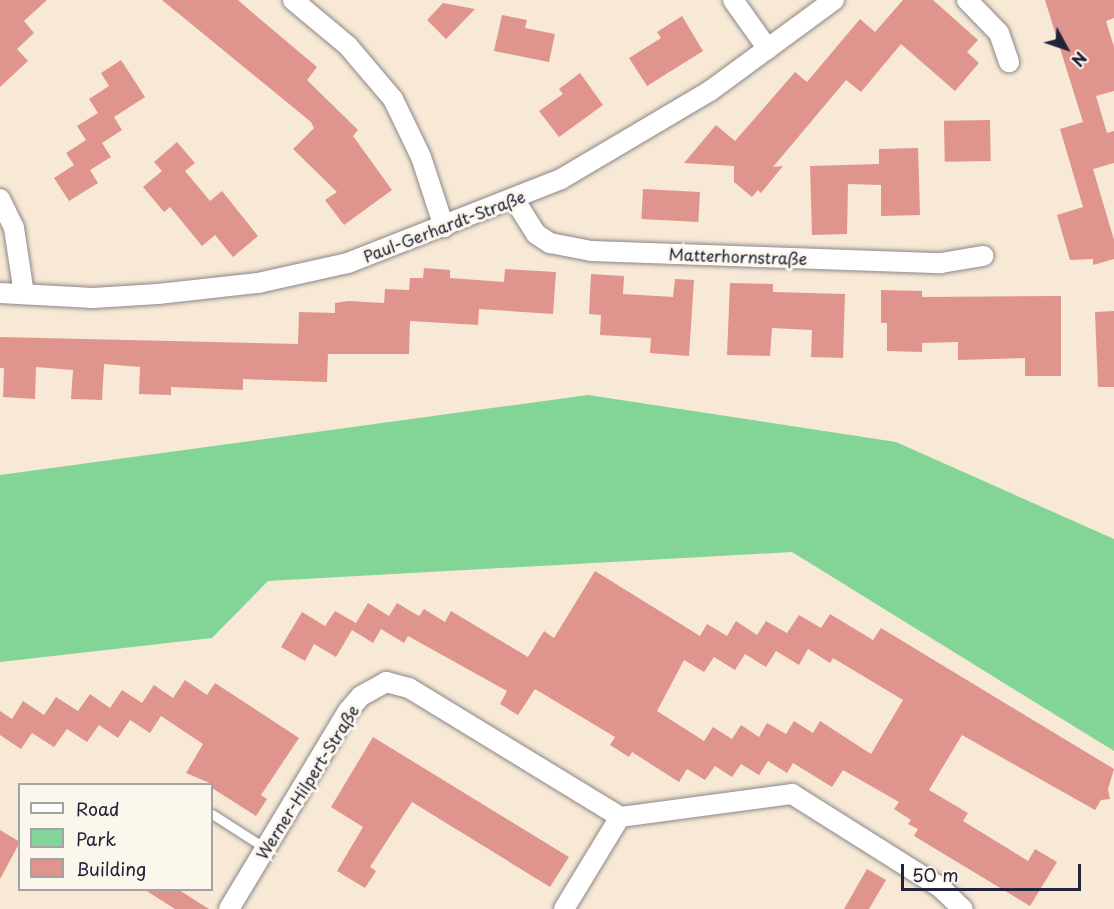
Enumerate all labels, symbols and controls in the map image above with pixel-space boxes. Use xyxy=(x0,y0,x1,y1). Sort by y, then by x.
north arrow xyxy=(1036,18,1096,78)
text: N xyxy=(1067,47,1093,72)
street label: Paul-Gerhardt-Straße xyxy=(360,186,528,266)
street label: Matterhornstraße xyxy=(668,244,808,268)
street label: Werner-Hilpert-Straße xyxy=(252,701,362,863)
legend xyxy=(18,783,213,891)
text: Road xyxy=(76,795,120,822)
text: Park xyxy=(76,825,116,852)
scale bar xyxy=(904,852,1084,890)
text: Building xyxy=(76,855,146,882)
text: 50 m xyxy=(912,861,959,888)

